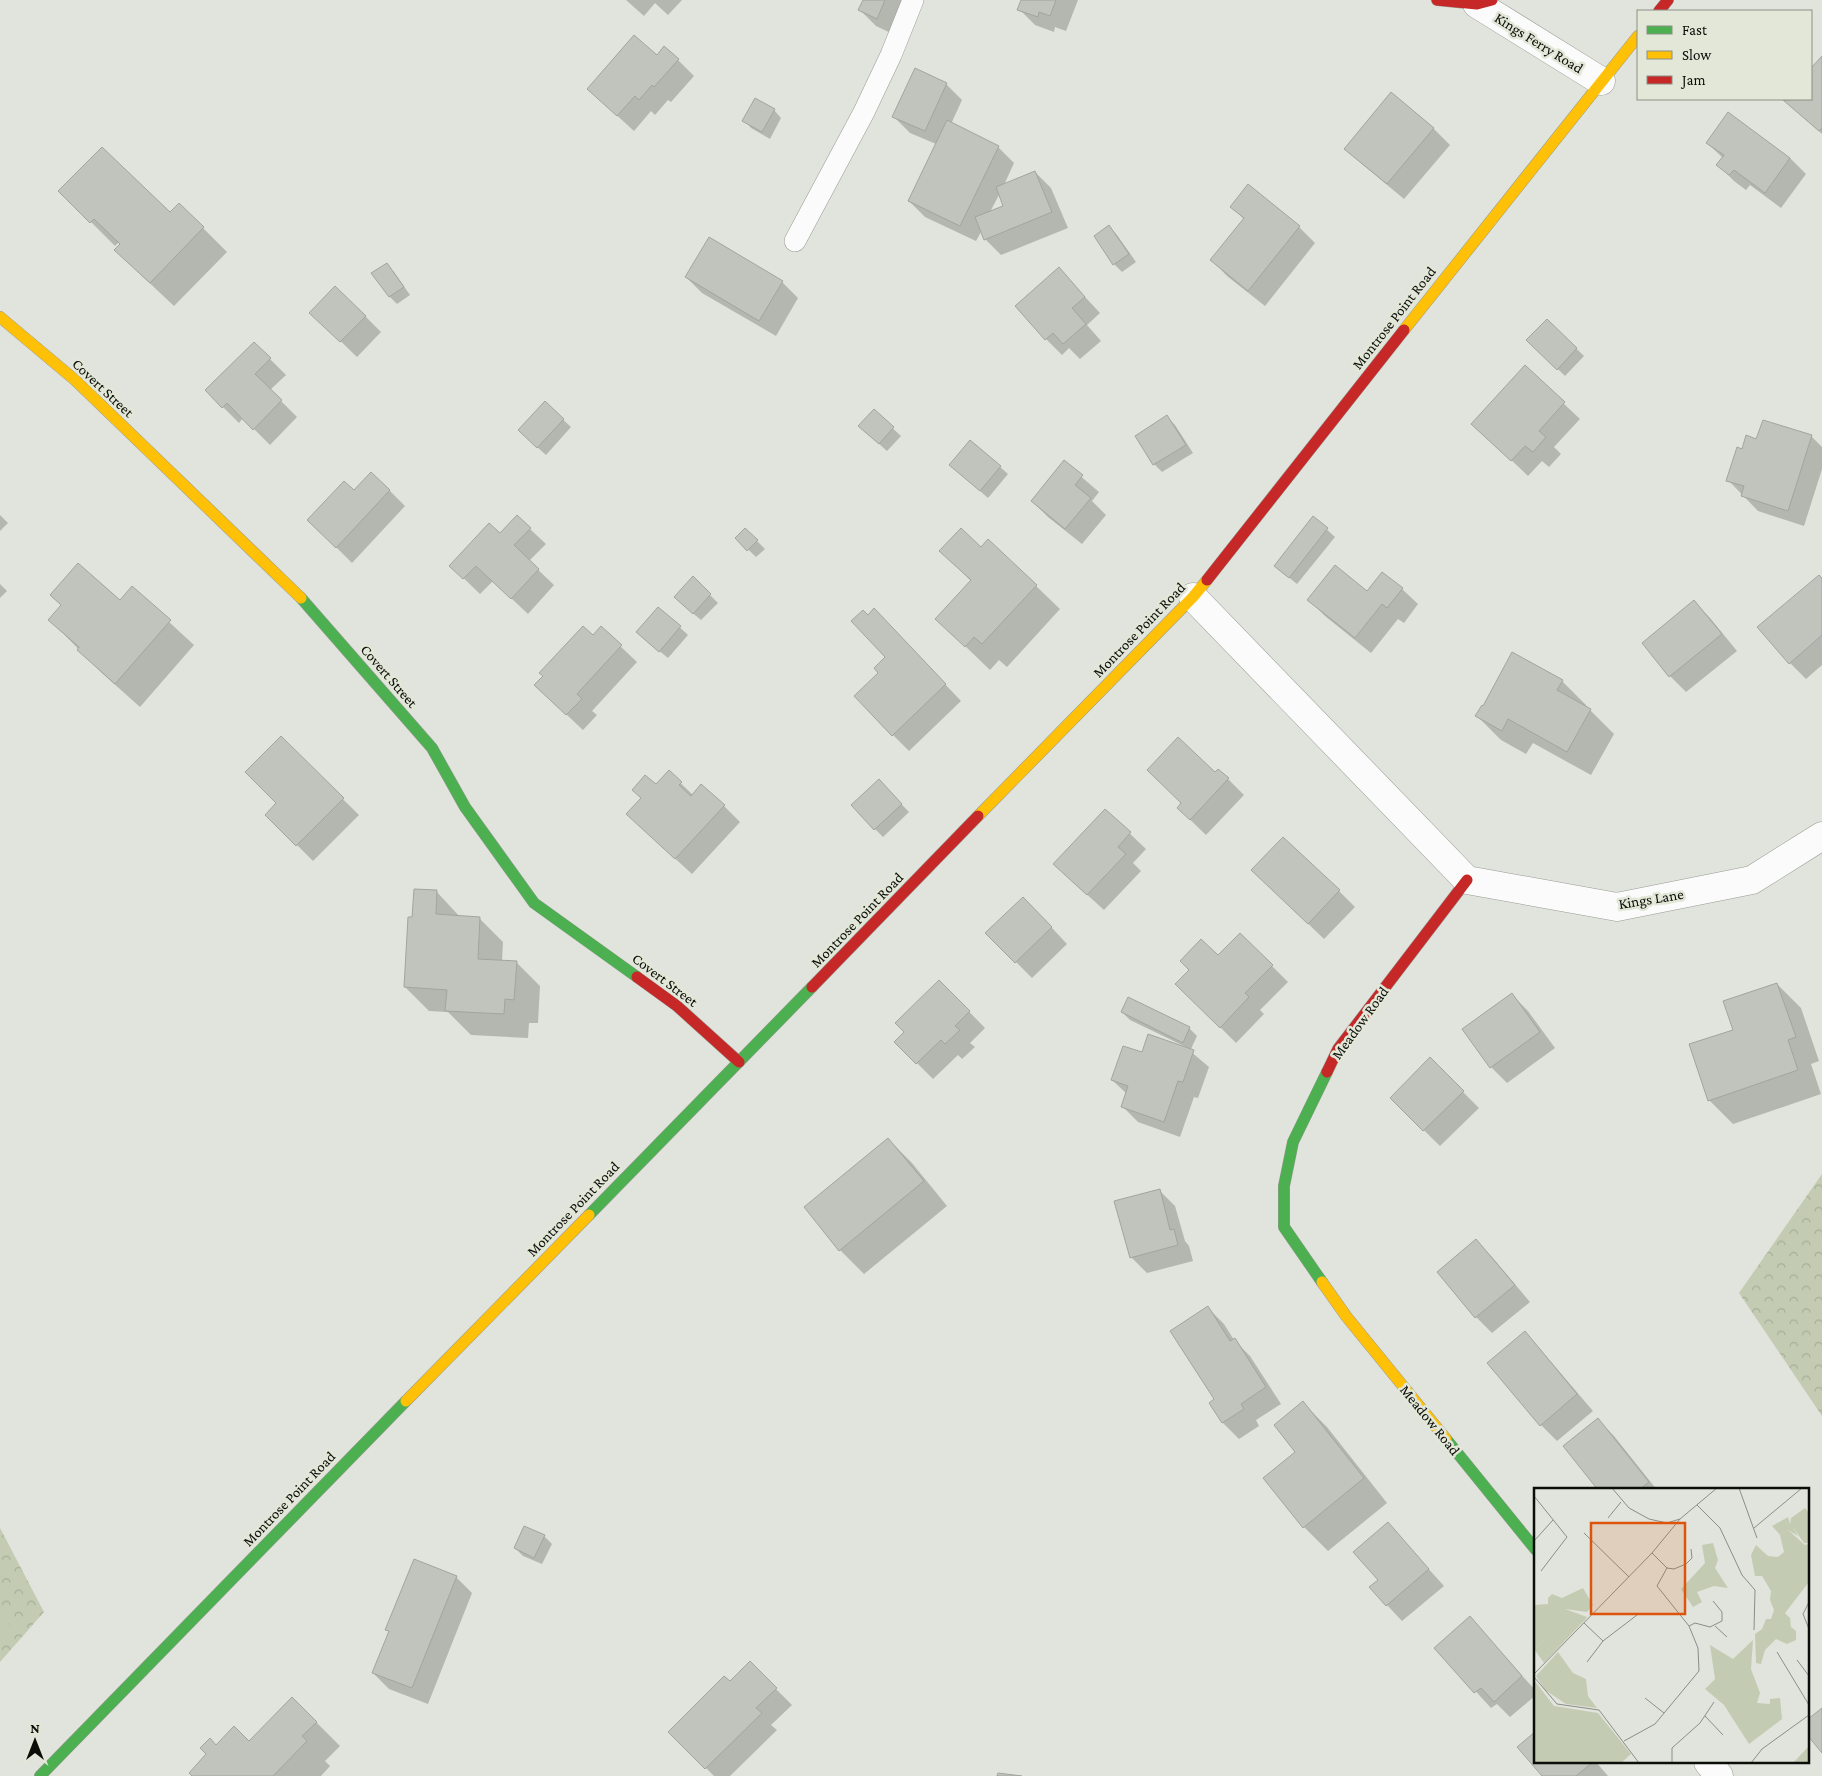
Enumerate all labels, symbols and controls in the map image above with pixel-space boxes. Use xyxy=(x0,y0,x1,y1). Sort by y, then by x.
street label: Kings Ferry Road xyxy=(1491,9,1586,77)
legend xyxy=(1637,10,1812,100)
text: Fast xyxy=(1682,22,1708,38)
text: Slow xyxy=(1682,47,1712,63)
text: Jam xyxy=(1680,72,1705,89)
street label: Montrose Point Road xyxy=(1349,264,1439,372)
street label: Covert Street xyxy=(69,356,138,421)
street label: Montrose Point Road xyxy=(1090,579,1188,681)
street label: Covert Street xyxy=(357,641,421,711)
street label: Montrose Point Road xyxy=(808,869,906,971)
street label: Kings Lane xyxy=(1617,886,1685,913)
street label: Covert Street xyxy=(629,950,702,1010)
street label: Meadow Road xyxy=(1328,984,1392,1062)
street label: Montrose Point Road xyxy=(524,1158,622,1260)
street label: Meadow Road xyxy=(1397,1382,1463,1458)
street label: Montrose Point Road xyxy=(240,1448,338,1550)
inset map xyxy=(1534,1488,1810,1764)
north arrow xyxy=(10,1716,60,1766)
text: N xyxy=(30,1720,40,1736)

